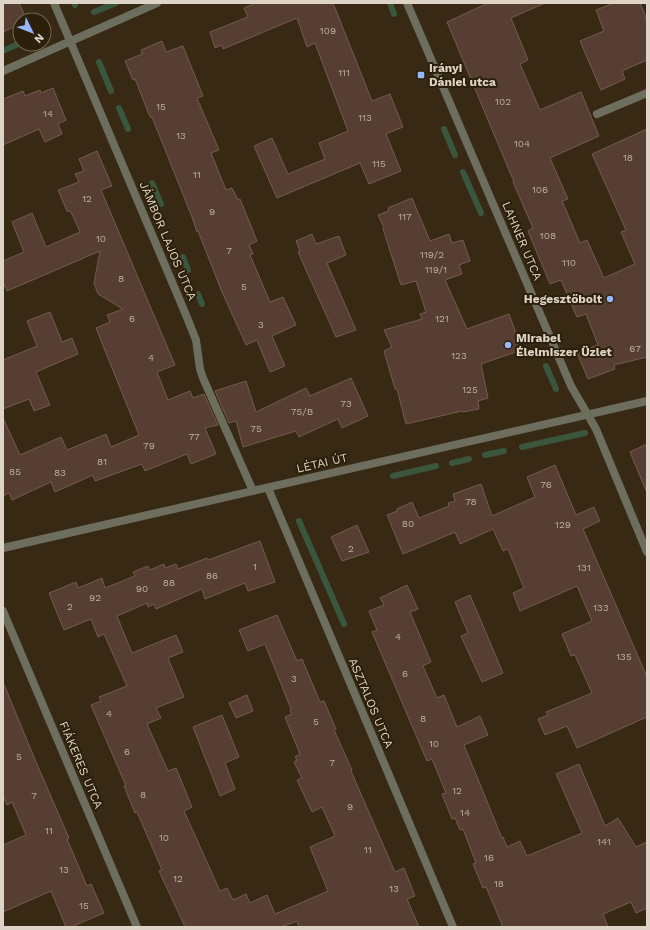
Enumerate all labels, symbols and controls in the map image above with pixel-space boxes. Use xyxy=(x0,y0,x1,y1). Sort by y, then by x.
north arrow xyxy=(12,12,52,52)
house number: 109 xyxy=(320,25,336,36)
text: N xyxy=(31,31,46,46)
place label: Irányi Dániel utca xyxy=(429,61,496,89)
house number: 111 xyxy=(338,67,350,78)
marker: Irányi Dániel utca xyxy=(416,70,426,80)
house number: 102 xyxy=(495,96,511,107)
house number: 15 xyxy=(156,101,166,112)
house number: 14 xyxy=(43,108,53,119)
house number: 113 xyxy=(358,112,372,123)
house number: 13 xyxy=(176,130,186,141)
house number: 104 xyxy=(514,138,530,149)
house number: 18 xyxy=(623,152,633,163)
house number: 115 xyxy=(372,158,386,169)
house number: 11 xyxy=(193,169,201,180)
street label: JÁMBOR LAJOS UTCA xyxy=(137,179,199,303)
house number: 106 xyxy=(532,184,548,195)
house number: 12 xyxy=(82,193,92,204)
street label: LAHNER UTCA xyxy=(499,200,545,283)
house number: 9 xyxy=(209,206,215,217)
house number: 117 xyxy=(398,211,412,222)
house number: 108 xyxy=(540,230,556,241)
house number: 10 xyxy=(96,233,106,244)
house number: 7 xyxy=(226,245,232,256)
house number: 119/2 xyxy=(420,249,444,260)
house number: 110 xyxy=(562,257,576,268)
house number: 119/1 xyxy=(425,264,447,275)
house number: 8 xyxy=(118,273,124,284)
house number: 5 xyxy=(241,281,247,292)
place label: Hegesztőbolt xyxy=(524,292,603,306)
marker: Hegesztőbolt xyxy=(605,294,615,304)
house number: 6 xyxy=(129,313,135,324)
house number: 121 xyxy=(435,313,449,324)
house number: 3 xyxy=(258,319,264,330)
place label: Mirabel Élelmiszer Üzlet xyxy=(516,331,613,359)
marker: Mirabel Élelmiszer Üzlet xyxy=(503,340,513,350)
house number: 67 xyxy=(629,343,641,354)
house number: 123 xyxy=(451,350,467,361)
house number: 4 xyxy=(148,352,154,363)
house number: 125 xyxy=(462,384,478,395)
house number: 73 xyxy=(340,398,352,409)
house number: 75/B xyxy=(291,406,313,417)
house number: 75 xyxy=(250,423,262,434)
house number: 77 xyxy=(188,431,200,442)
house number: 79 xyxy=(143,440,155,451)
street label: LÉTAI ÚT xyxy=(295,450,349,476)
house number: 81 xyxy=(97,456,107,467)
house number: 85 xyxy=(9,466,21,477)
house number: 83 xyxy=(54,467,66,478)
house number: 76 xyxy=(540,479,552,490)
house number: 78 xyxy=(465,496,477,507)
house number: 80 xyxy=(402,518,414,529)
house number: 129 xyxy=(555,519,571,530)
house number: 2 xyxy=(348,543,354,554)
house number: 1 xyxy=(253,561,257,572)
house number: 131 xyxy=(577,562,591,573)
house number: 86 xyxy=(206,570,218,581)
house number: 88 xyxy=(163,577,175,588)
house number: 90 xyxy=(136,583,148,594)
house number: 92 xyxy=(89,592,101,603)
house number: 2 xyxy=(67,601,73,612)
house number: 133 xyxy=(593,602,609,613)
house number: 4 xyxy=(395,631,401,642)
house number: 135 xyxy=(616,651,632,662)
street label: ASZTALOS UTCA xyxy=(346,656,396,750)
house number: 6 xyxy=(402,668,408,679)
house number: 3 xyxy=(291,673,297,684)
house number: 4 xyxy=(106,708,112,719)
house number: 8 xyxy=(420,713,426,724)
house number: 5 xyxy=(313,716,319,727)
street label: FIÁKERES UTCA xyxy=(56,719,106,811)
house number: 10 xyxy=(429,738,439,749)
house number: 6 xyxy=(124,746,130,757)
house number: 5 xyxy=(16,751,22,762)
house number: 7 xyxy=(329,757,335,768)
house number: 12 xyxy=(452,785,462,796)
house number: 8 xyxy=(140,789,146,800)
house number: 7 xyxy=(31,790,37,801)
house number: 9 xyxy=(347,801,353,812)
house number: 14 xyxy=(460,807,470,818)
house number: 11 xyxy=(45,825,53,836)
house number: 10 xyxy=(159,832,169,843)
house number: 141 xyxy=(597,836,611,847)
house number: 11 xyxy=(364,844,372,855)
house number: 16 xyxy=(484,852,494,863)
house number: 13 xyxy=(59,864,69,875)
house number: 12 xyxy=(173,873,183,884)
house number: 18 xyxy=(494,878,504,889)
house number: 13 xyxy=(389,883,399,894)
house number: 15 xyxy=(79,900,89,911)

